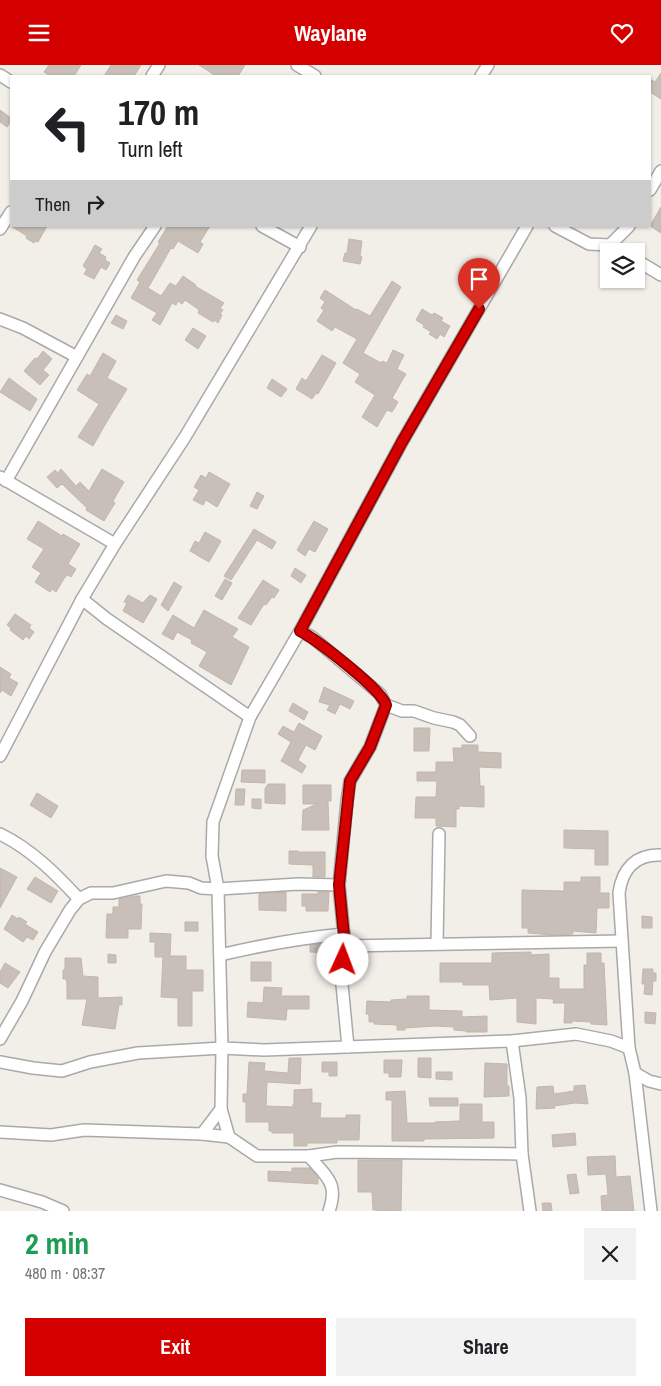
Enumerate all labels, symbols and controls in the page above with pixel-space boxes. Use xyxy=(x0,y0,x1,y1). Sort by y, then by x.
text: Waylane xyxy=(294,18,367,48)
icon: menu xyxy=(25,19,53,47)
icon: heart xyxy=(608,19,636,47)
text: 170 m xyxy=(118,89,199,136)
icon: left xyxy=(35,95,100,160)
text: Turn left xyxy=(118,134,183,164)
icon: right xyxy=(81,190,109,218)
text: Then xyxy=(35,191,71,217)
map controls xyxy=(600,243,645,288)
button: layers xyxy=(600,243,645,288)
pin xyxy=(458,258,500,309)
icon: arrive xyxy=(465,265,493,293)
position arrow xyxy=(316,933,368,985)
text: 2 min xyxy=(25,1223,89,1263)
button: close xyxy=(584,1228,636,1280)
text: 480 m · 08:37 xyxy=(25,1262,105,1284)
button: Exit xyxy=(25,1318,326,1376)
button: Share xyxy=(336,1318,636,1376)

